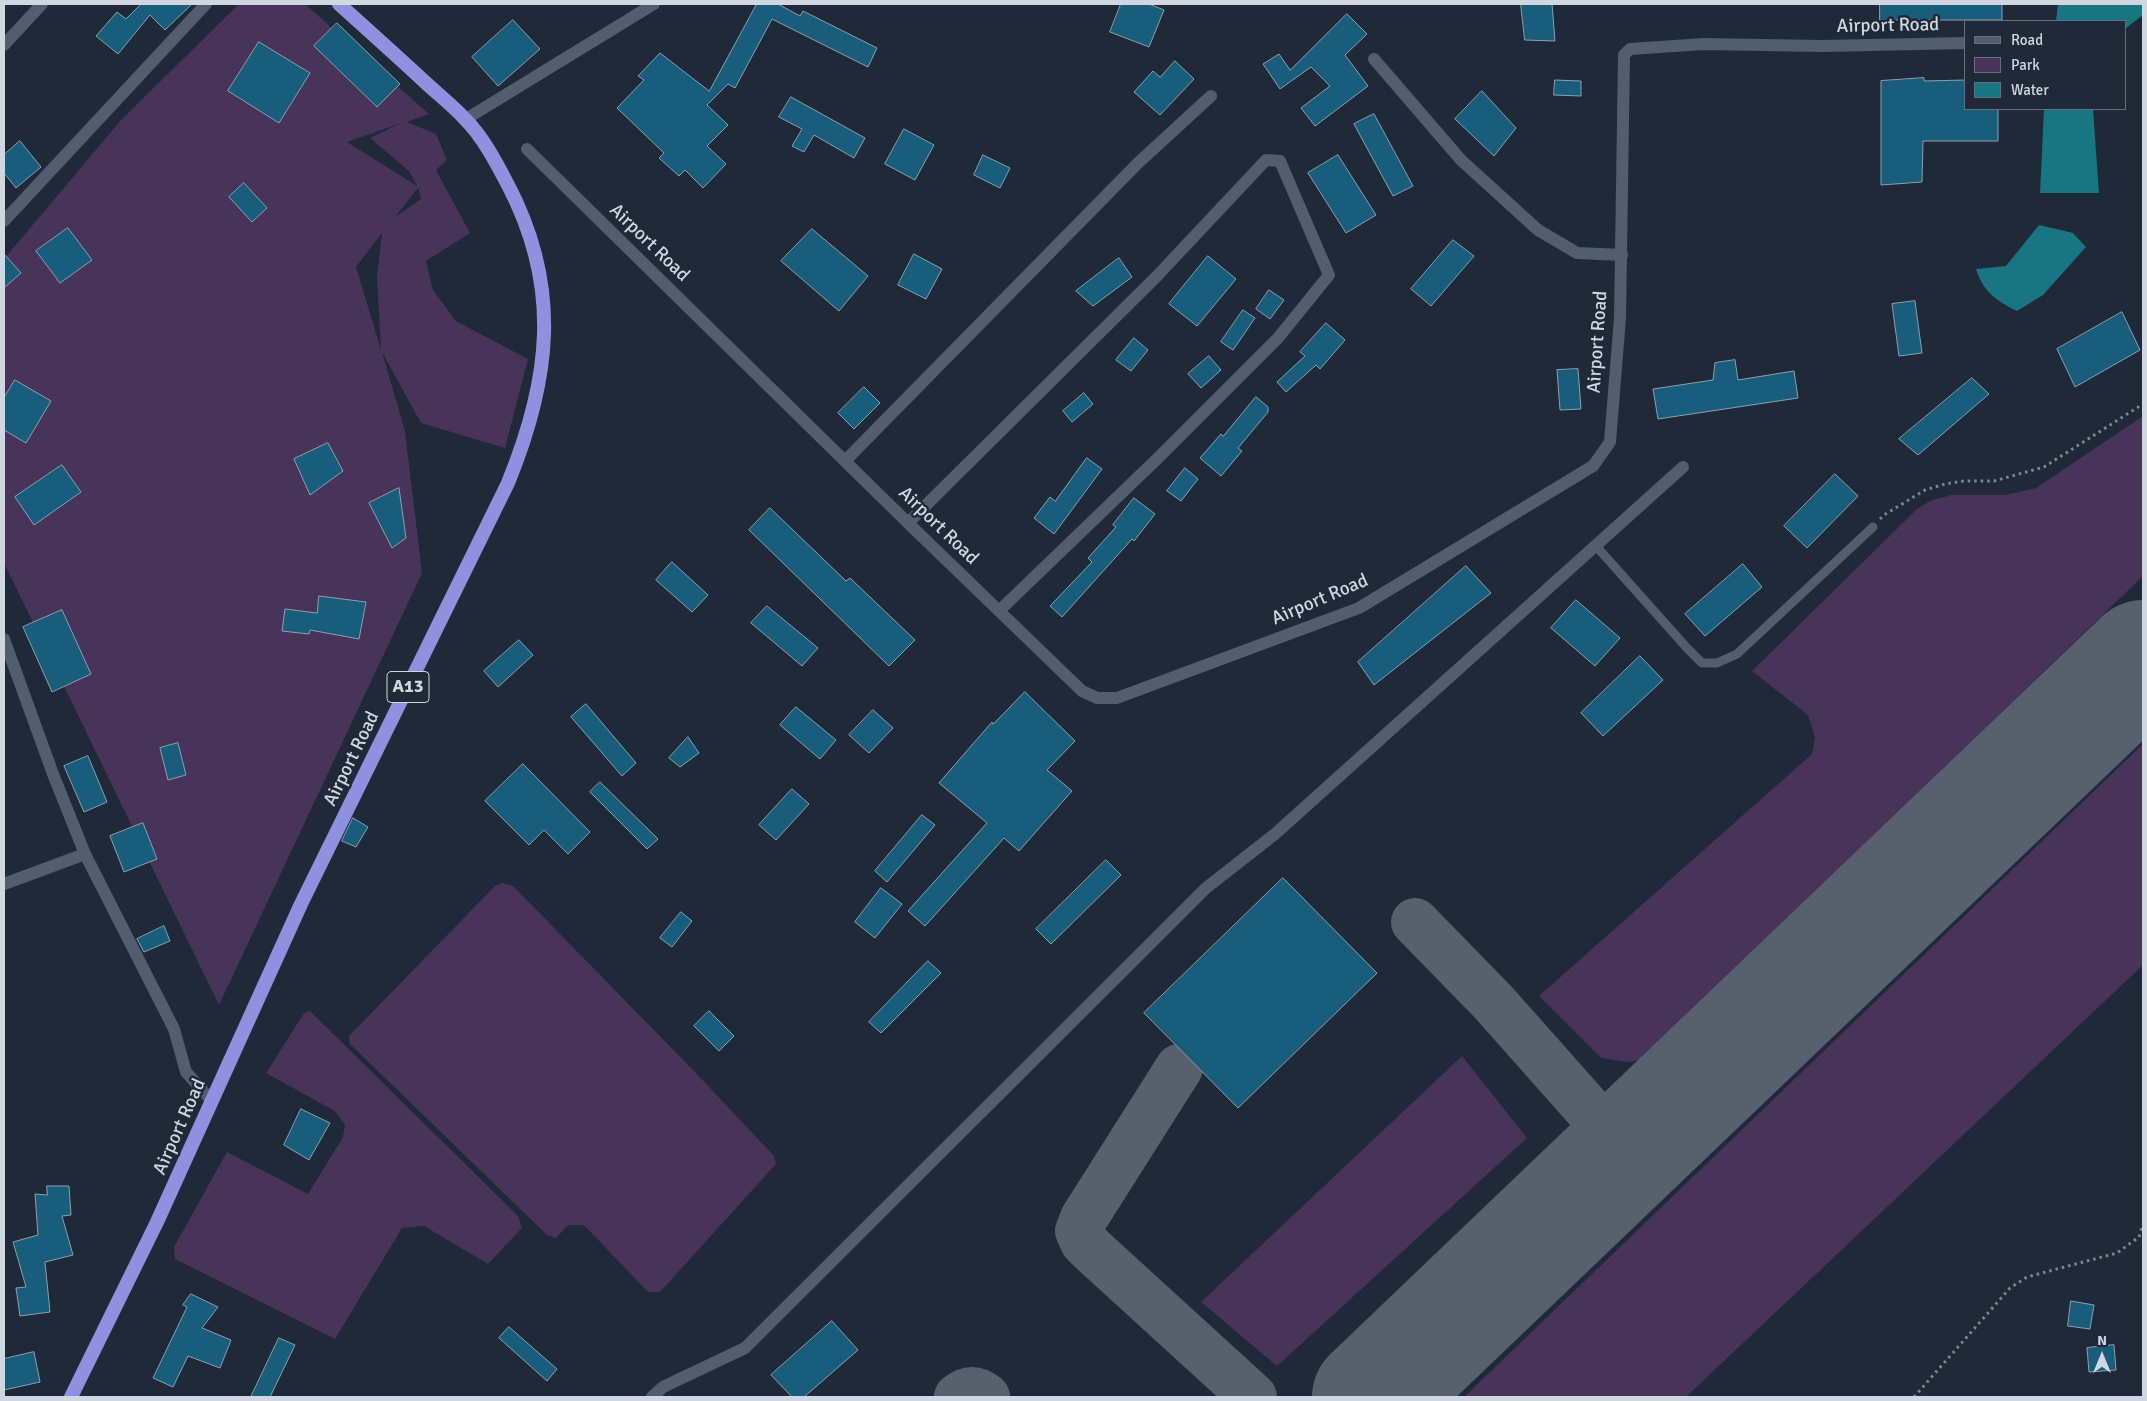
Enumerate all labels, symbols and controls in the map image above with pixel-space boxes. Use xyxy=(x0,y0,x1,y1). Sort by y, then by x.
street label: Airport Road xyxy=(1837,14,1939,38)
legend xyxy=(1964,20,2127,110)
text: Road xyxy=(2011,31,2043,49)
text: Park xyxy=(2011,56,2040,74)
text: Water xyxy=(2011,81,2049,99)
street label: Airport Road xyxy=(604,199,694,287)
street label: Airport Road xyxy=(1583,290,1613,394)
street label: Airport Road xyxy=(893,482,983,570)
street label: Airport Road xyxy=(1268,569,1372,631)
road number: A13 xyxy=(387,672,429,702)
street label: Airport Road xyxy=(319,708,385,810)
street label: Airport Road xyxy=(149,1076,211,1178)
north arrow xyxy=(2077,1331,2127,1381)
text: N xyxy=(2097,1332,2107,1349)

